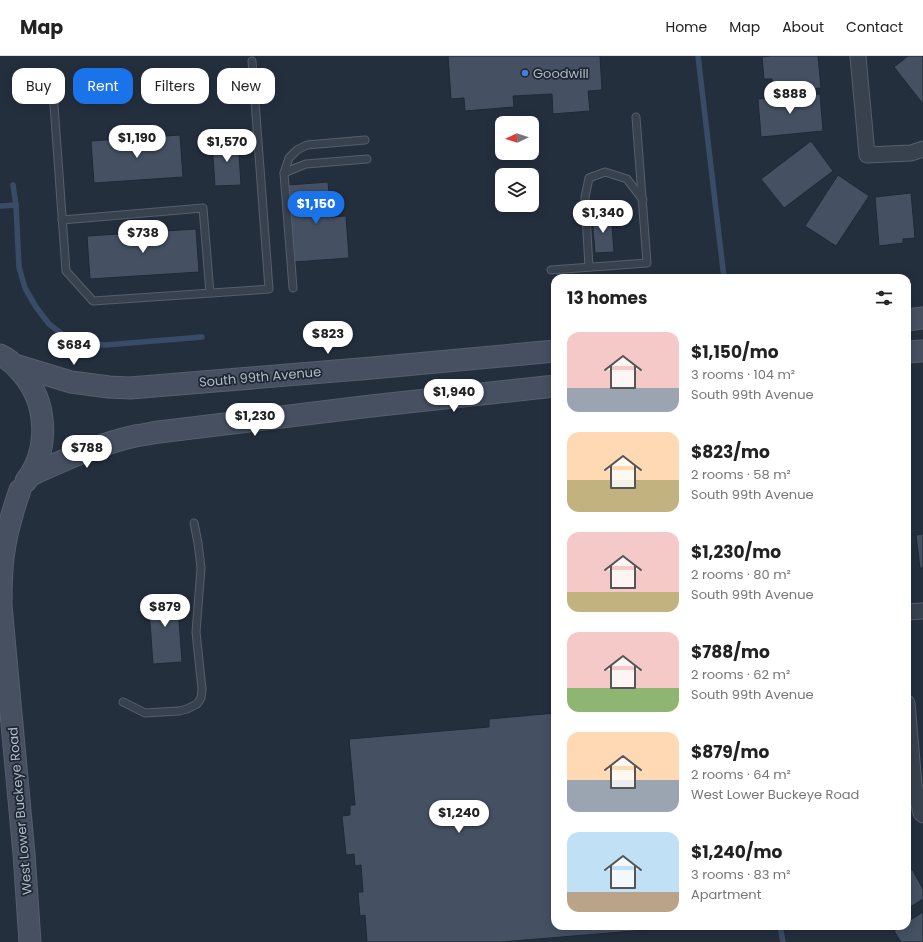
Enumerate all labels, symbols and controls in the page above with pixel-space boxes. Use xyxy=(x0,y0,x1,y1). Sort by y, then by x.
text: Map xyxy=(20,14,63,41)
text: Home xyxy=(665,17,707,37)
text: Map xyxy=(729,17,760,37)
text: About xyxy=(782,17,824,37)
text: Contact xyxy=(846,17,903,37)
place label: Goodwill xyxy=(533,64,589,83)
chip: Buy xyxy=(12,68,65,104)
chip: Rent xyxy=(73,68,133,104)
chip: Filters xyxy=(141,68,209,104)
chip: New xyxy=(217,68,275,104)
marker: Goodwill xyxy=(520,68,530,78)
pin: $888 xyxy=(766,81,814,115)
text: $888 xyxy=(773,84,807,103)
north arrow xyxy=(495,116,539,160)
map controls xyxy=(495,116,539,212)
pin: $1,190 xyxy=(104,125,170,159)
text: $1,190 xyxy=(118,128,156,147)
pin: $1,570 xyxy=(194,129,260,163)
text: $1,570 xyxy=(206,132,248,151)
button: layers xyxy=(495,168,539,212)
pin: $1,150 xyxy=(283,191,349,225)
text: $1,150 xyxy=(297,194,336,213)
pin: $1,340 xyxy=(570,200,636,234)
text: $1,340 xyxy=(582,203,624,222)
pin: $738 xyxy=(119,220,167,254)
text: $738 xyxy=(127,223,159,242)
text: 13 homes xyxy=(567,286,648,310)
icon: filters xyxy=(873,287,895,309)
pin: $823 xyxy=(304,321,352,355)
text: $823 xyxy=(312,324,344,343)
pin: $684 xyxy=(50,332,98,366)
text: $684 xyxy=(57,335,91,354)
text: $1,150/mo xyxy=(691,340,779,364)
icon: home xyxy=(599,348,647,396)
street label: South 99th Avenue xyxy=(198,362,322,392)
text: 3 rooms · 104 m² xyxy=(691,365,795,384)
pin: $1,940 xyxy=(421,379,487,413)
text: $1,940 xyxy=(433,382,475,401)
text: South 99th Avenue xyxy=(691,385,814,404)
pin: $1,230 xyxy=(222,403,288,437)
text: $1,230 xyxy=(235,406,275,425)
pin: $788 xyxy=(63,435,111,469)
text: $788 xyxy=(71,438,103,457)
text: $823/mo xyxy=(691,440,770,464)
icon: home xyxy=(599,448,647,496)
text: 2 rooms · 58 m² xyxy=(691,465,791,484)
text: South 99th Avenue xyxy=(691,485,814,504)
text: $1,230/mo xyxy=(691,540,781,564)
icon: home xyxy=(599,548,647,596)
text: 2 rooms · 80 m² xyxy=(691,565,791,584)
text: South 99th Avenue xyxy=(691,585,814,604)
pin: $879 xyxy=(141,594,189,628)
text: $879 xyxy=(149,597,181,616)
text: $788/mo xyxy=(691,640,770,664)
icon: home xyxy=(599,648,647,696)
text: 2 rooms · 62 m² xyxy=(691,665,790,684)
text: South 99th Avenue xyxy=(691,685,814,704)
street label: West Lower Buckeye Road xyxy=(3,726,37,896)
text: $879/mo xyxy=(691,740,769,764)
icon: home xyxy=(599,748,647,796)
text: 2 rooms · 64 m² xyxy=(691,765,791,784)
text: West Lower Buckeye Road xyxy=(691,785,859,804)
pin: $1,240 xyxy=(426,800,492,834)
text: $1,240 xyxy=(438,803,480,822)
text: $1,240/mo xyxy=(691,840,782,864)
icon: home xyxy=(599,848,647,896)
text: 3 rooms · 83 m² xyxy=(691,865,791,884)
text: Apartment xyxy=(691,885,761,904)

